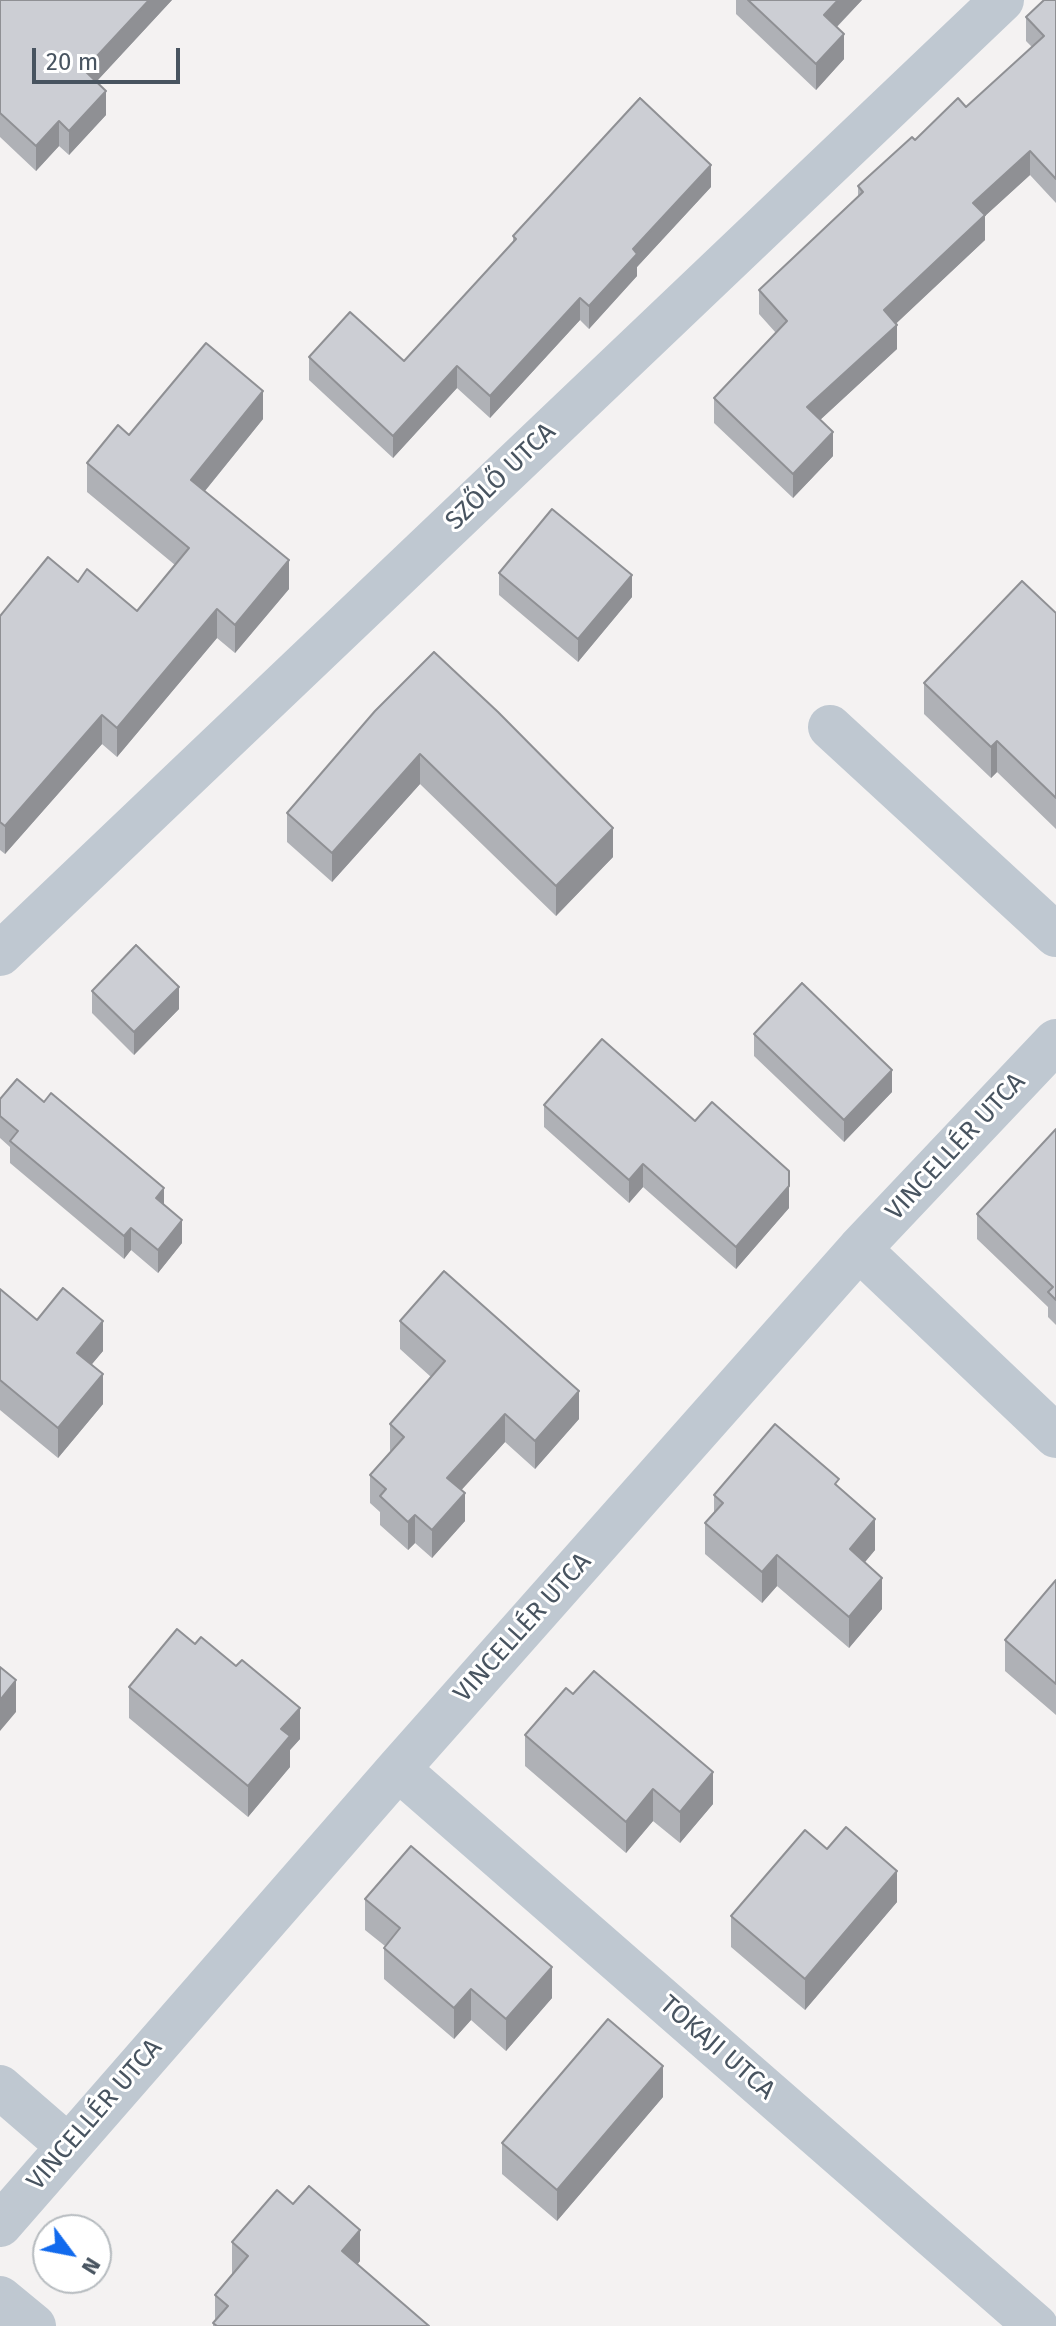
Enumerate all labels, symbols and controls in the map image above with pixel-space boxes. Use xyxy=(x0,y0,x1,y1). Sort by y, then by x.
scale bar xyxy=(36,32,184,82)
text: 20 m xyxy=(46,48,98,76)
street label: SZŐLŐ UTCA xyxy=(440,417,562,537)
street label: VINCELLÉR UTCA xyxy=(880,1067,1032,1227)
street label: VINCELLÉR UTCA xyxy=(448,1547,598,1709)
street label: TOKAJI UTCA xyxy=(653,1990,781,2106)
street label: VINCELLÉR UTCA xyxy=(21,2033,169,2197)
north arrow xyxy=(32,2214,112,2294)
text: N xyxy=(76,2253,106,2279)

